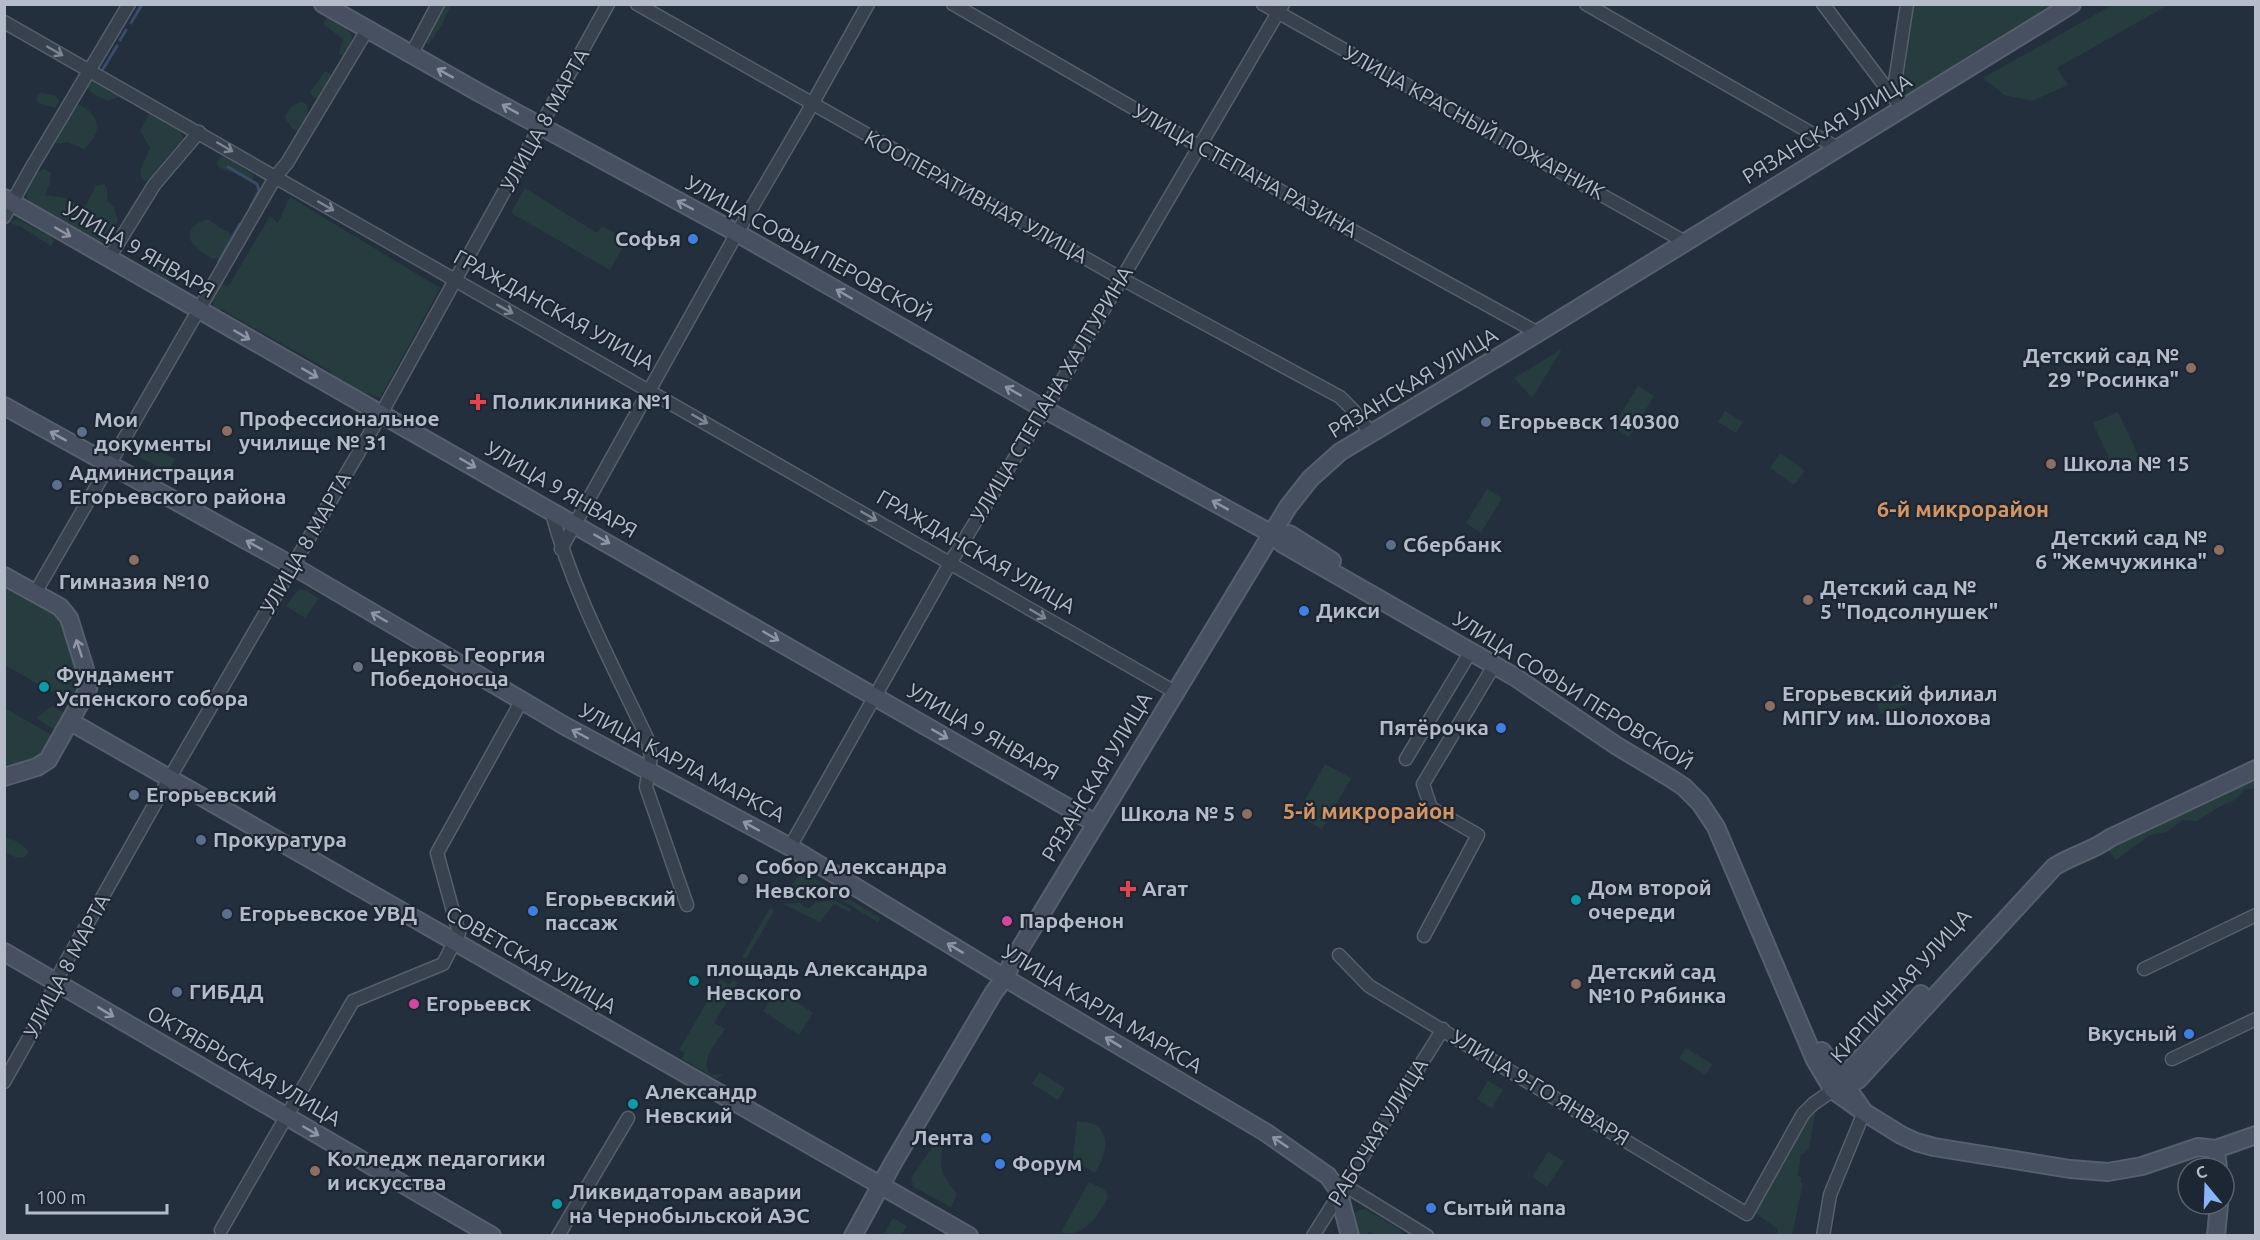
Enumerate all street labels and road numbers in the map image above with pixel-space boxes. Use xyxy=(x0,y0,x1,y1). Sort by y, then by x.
street label: УЛИЦА КРАСНЫЙ ПОЖАРНИК xyxy=(1340,40,1609,204)
street label: УЛИЦА 8 МАРТА xyxy=(495,44,593,195)
street label: РЯЗАНСКАЯ УЛИЦА xyxy=(1738,68,1916,188)
street label: УЛИЦА СТЕПАНА РАЗИНА xyxy=(1129,98,1362,242)
street label: КООПЕРАТИВНАЯ УЛИЦА xyxy=(861,125,1092,268)
street label: УЛИЦА СОФЬИ ПЕРОВСКОЙ xyxy=(682,170,937,326)
street label: УЛИЦА 9 ЯНВАРЯ xyxy=(59,196,220,302)
street label: ГРАЖДАНСКАЯ УЛИЦА xyxy=(450,244,659,374)
street label: УЛИЦА СТЕПАНА ХАЛТУРИНА xyxy=(965,261,1137,526)
street label: РЯЗАНСКАЯ УЛИЦА xyxy=(1324,322,1502,442)
street label: УЛИЦА 9 ЯНВАРЯ xyxy=(481,436,642,542)
street label: УЛИЦА 8 МАРТА xyxy=(255,467,356,618)
street label: ГРАЖДАНСКАЯ УЛИЦА xyxy=(873,484,1080,618)
street label: УЛИЦА СОФЬИ ПЕРОВСКОЙ xyxy=(1449,606,1698,774)
street label: УЛИЦА 9 ЯНВАРЯ xyxy=(903,678,1064,784)
street label: РЯЗАНСКАЯ УЛИЦА xyxy=(1036,687,1156,865)
street label: УЛИЦА КАРЛА МАРКСА xyxy=(576,698,790,827)
street label: УЛИЦА 8 МАРТА xyxy=(18,889,114,1042)
street label: СОВЕТСКАЯ УЛИЦА xyxy=(442,901,621,1018)
street label: КИРПИЧНАЯ УЛИЦА xyxy=(1825,903,1976,1067)
street label: УЛИЦА КАРЛА МАРКСА xyxy=(998,939,1207,1078)
street label: ОКТЯБРЬСКАЯ УЛИЦА xyxy=(143,1000,346,1131)
street label: УЛИЦА 9-ГО ЯНВАРЯ xyxy=(1447,1024,1634,1150)
street label: РАБОЧАЯ УЛИЦА xyxy=(1322,1053,1432,1209)

